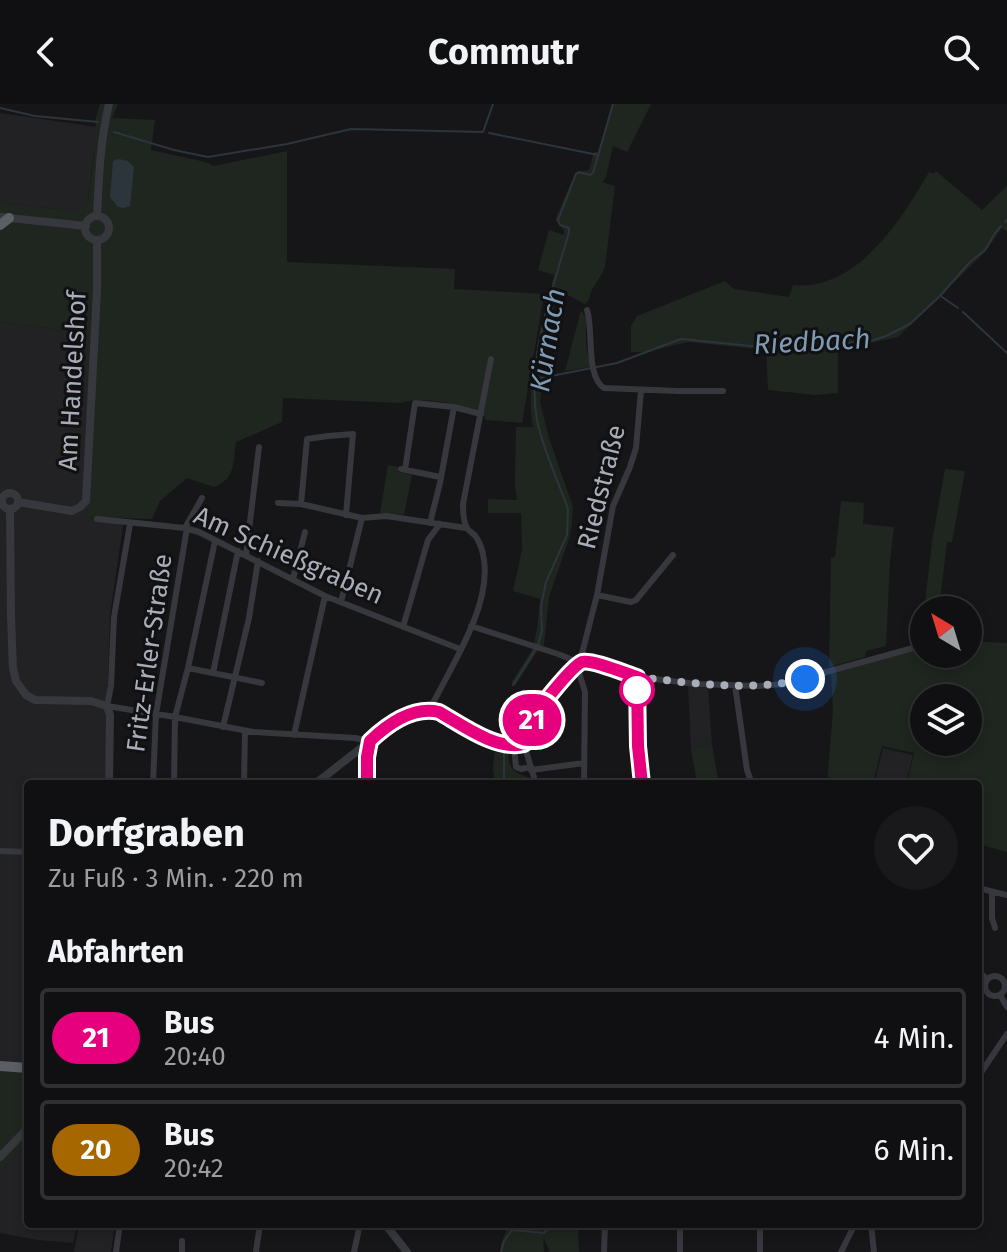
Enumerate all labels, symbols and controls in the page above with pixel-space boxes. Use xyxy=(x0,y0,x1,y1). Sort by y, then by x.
icon: back xyxy=(24,30,68,74)
text: Commutr xyxy=(428,30,579,74)
icon: search xyxy=(939,30,983,74)
water label: Kürnach xyxy=(523,286,572,394)
street label: Am Handelshof xyxy=(52,288,93,472)
water label: Riedbach xyxy=(753,322,871,361)
street label: Riedstraße xyxy=(571,422,632,553)
street label: Am Schießgraben xyxy=(189,500,388,611)
street label: Fritz-Erler-Straße xyxy=(120,552,179,754)
north arrow xyxy=(910,596,982,668)
map controls xyxy=(910,596,982,756)
your location xyxy=(785,659,825,699)
unlabelled marker xyxy=(620,673,654,707)
button: layers xyxy=(910,684,982,756)
line badge: 21 xyxy=(496,694,568,746)
text: 21 xyxy=(519,703,545,736)
button: heart xyxy=(874,806,958,890)
text: Dorfgraben xyxy=(48,810,245,856)
text: Zu Fuß · 3 Min. · 220 m xyxy=(48,863,304,894)
text: Abfahrten xyxy=(48,934,184,970)
text: Bus xyxy=(164,1005,214,1041)
text: 4 Min. xyxy=(874,1020,954,1056)
text: 21 xyxy=(83,1021,109,1054)
text: 20:40 xyxy=(164,1041,226,1072)
text: Bus xyxy=(164,1117,214,1153)
text: 6 Min. xyxy=(873,1132,954,1168)
text: 20 xyxy=(81,1133,111,1166)
text: 20:42 xyxy=(164,1153,224,1184)

